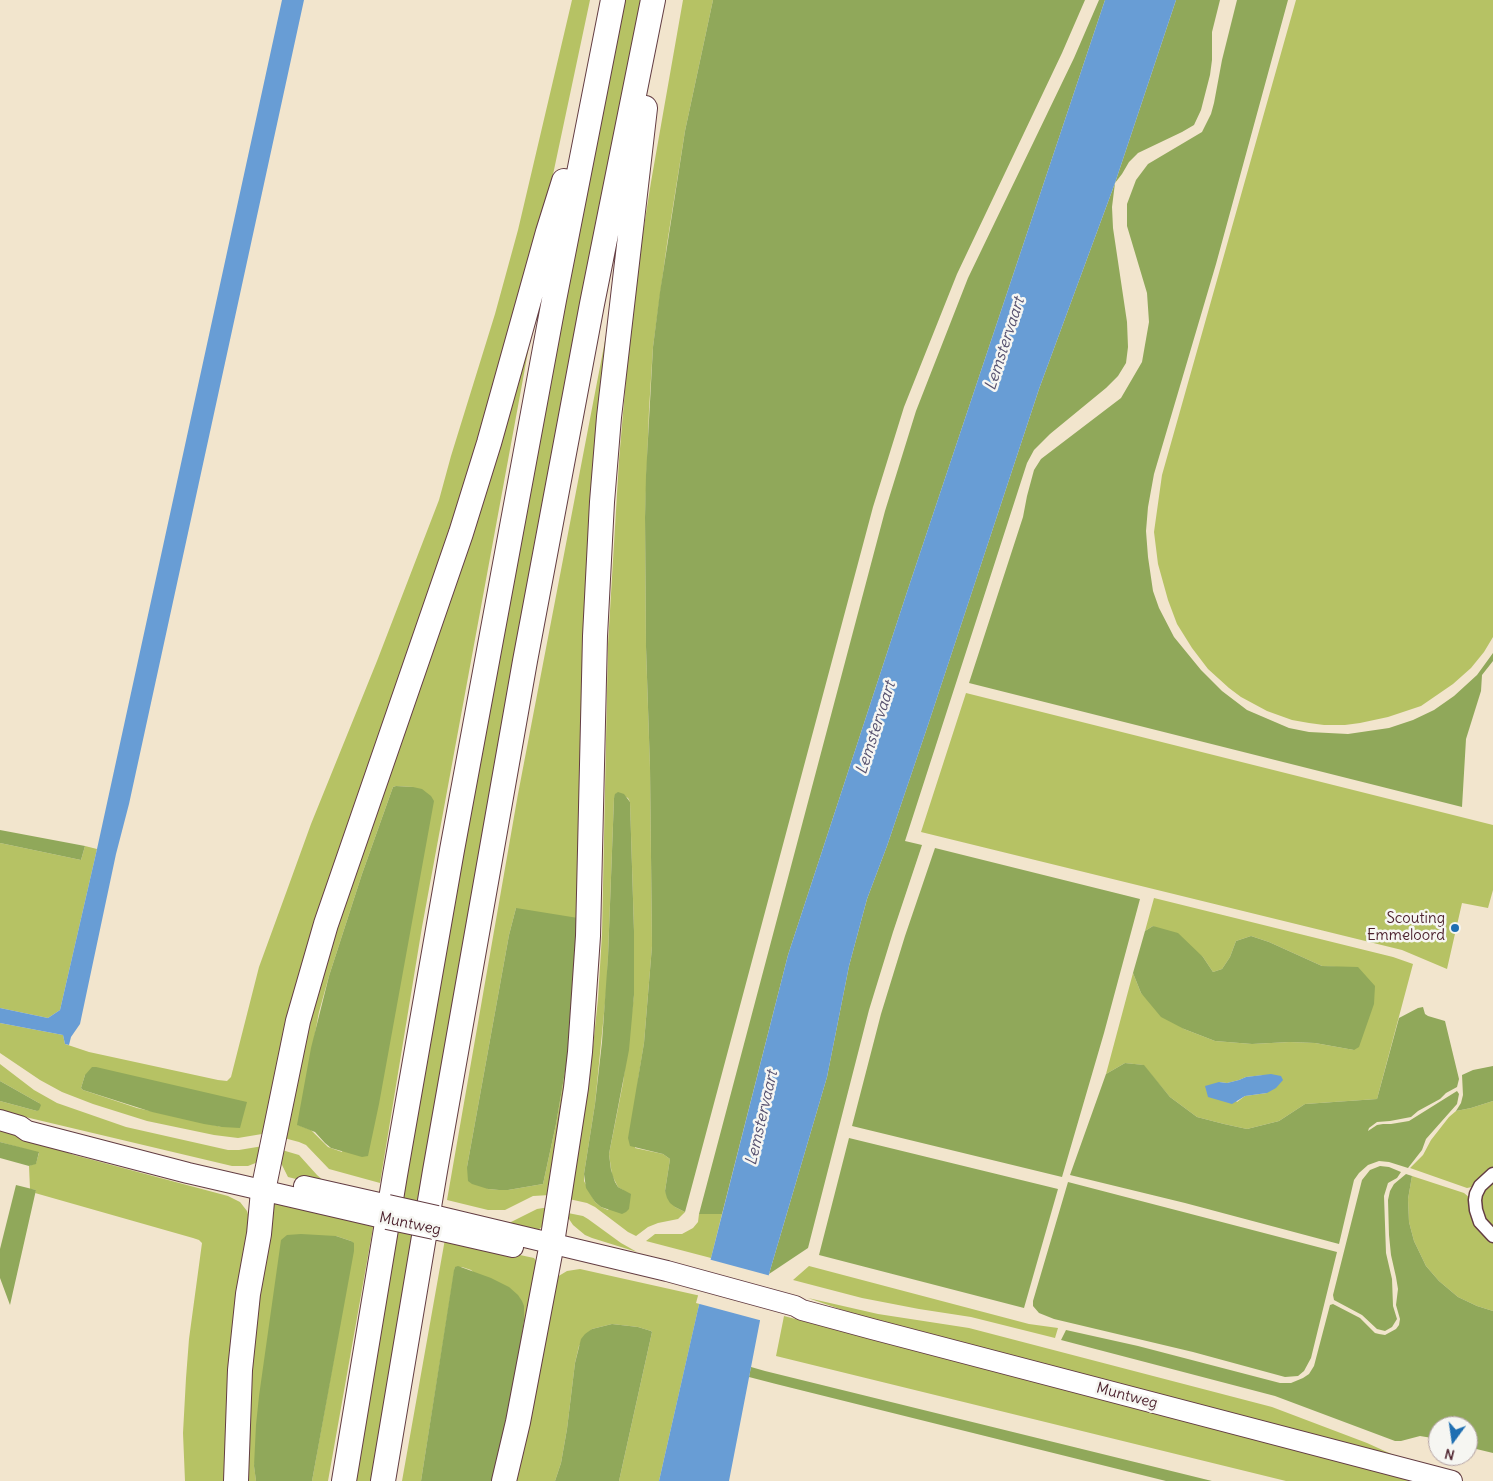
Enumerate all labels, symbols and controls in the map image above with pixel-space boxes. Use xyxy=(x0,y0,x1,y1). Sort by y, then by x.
water label: Lemstervaart xyxy=(981,295,1029,393)
water label: Lemstervaart xyxy=(852,679,900,777)
place label: Scouting Emmeloord xyxy=(1367,910,1445,945)
marker: Scouting Emmeloord xyxy=(1449,922,1461,934)
water label: Lemstervaart xyxy=(742,1069,782,1167)
street label: Muntweg xyxy=(377,1209,443,1239)
street label: Muntweg xyxy=(1094,1379,1160,1413)
north arrow xyxy=(1428,1416,1478,1466)
text: N xyxy=(1443,1445,1456,1464)

